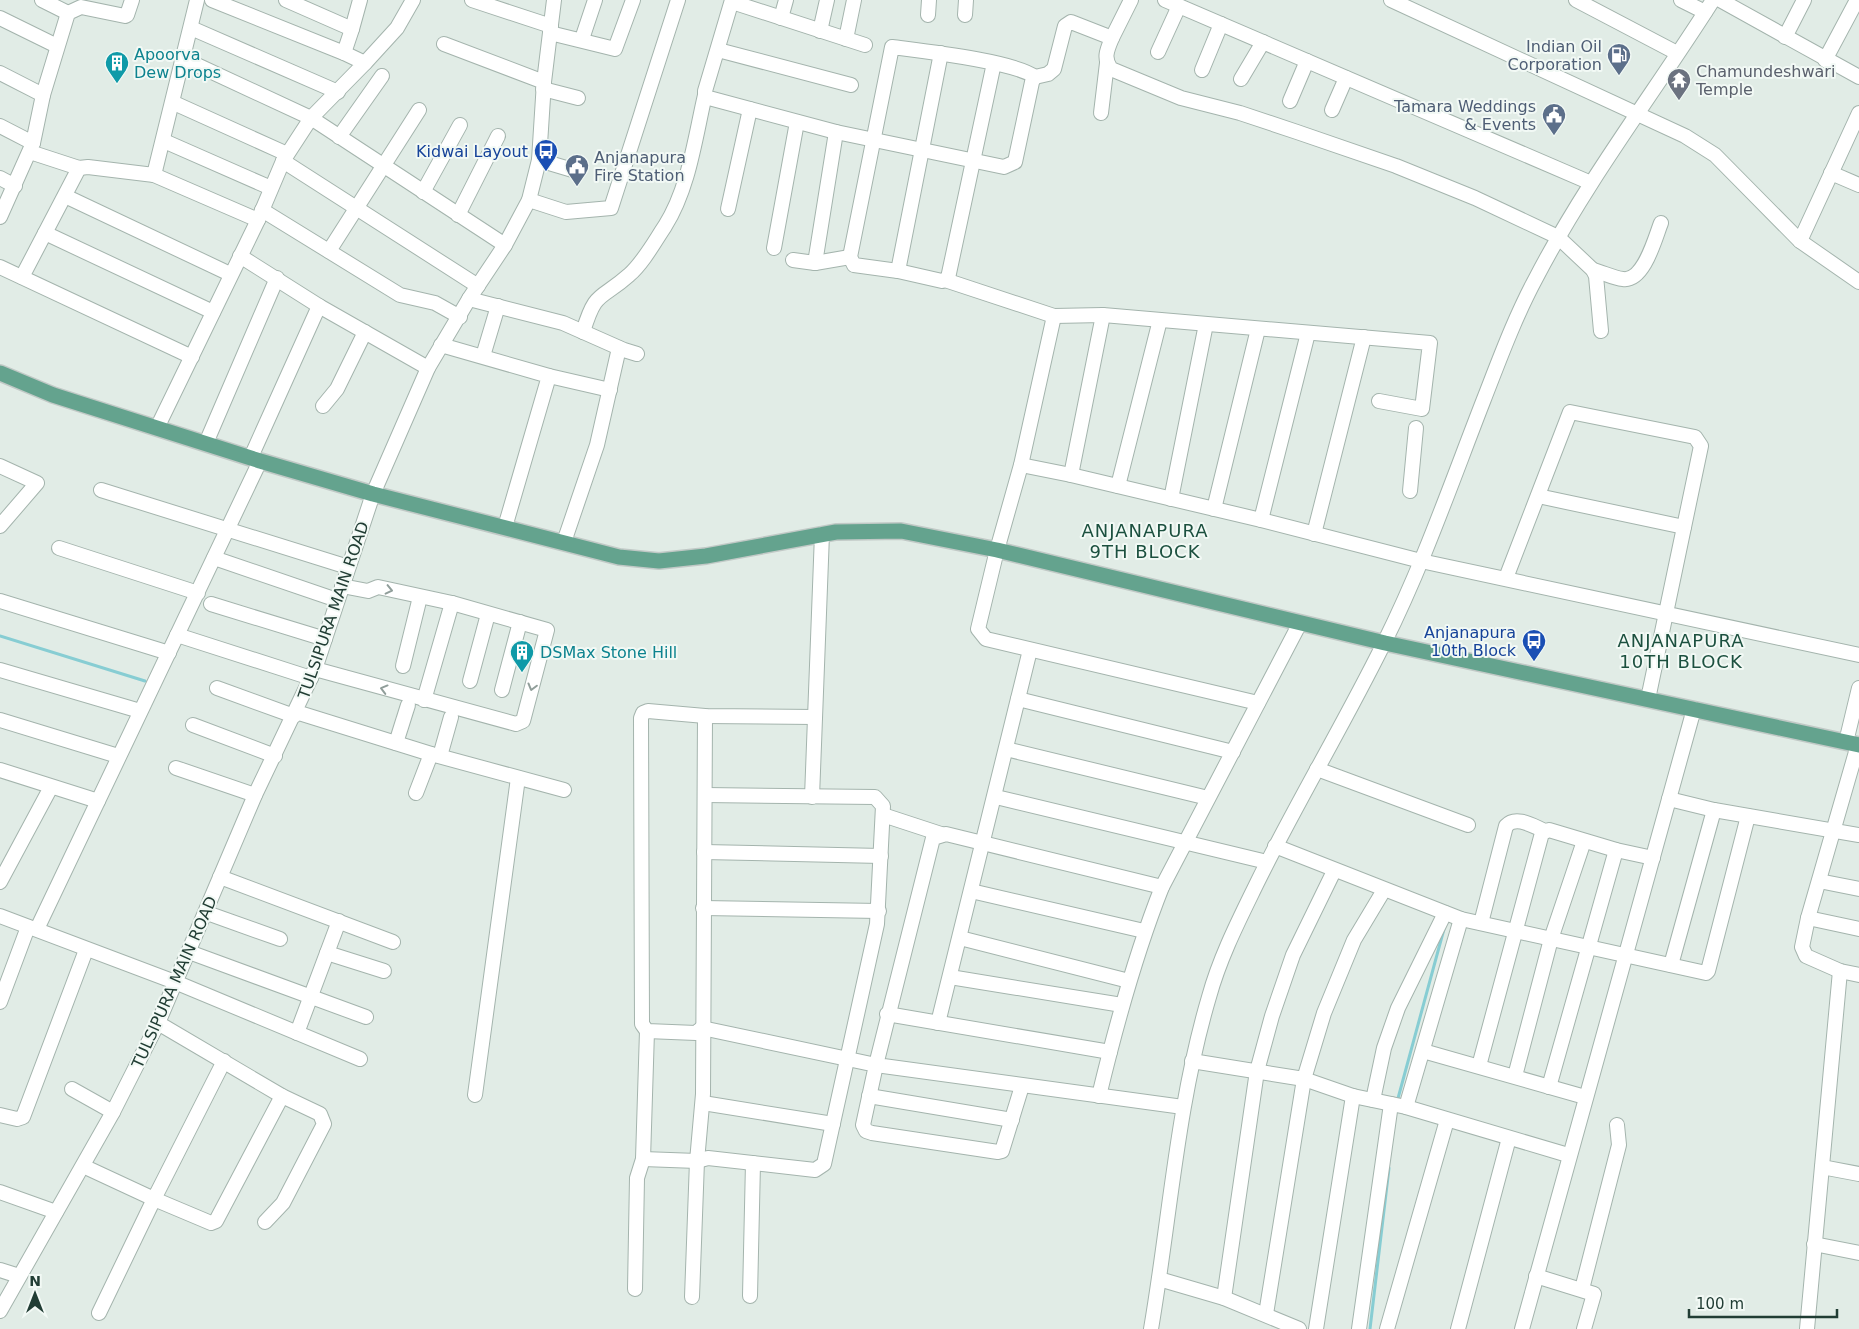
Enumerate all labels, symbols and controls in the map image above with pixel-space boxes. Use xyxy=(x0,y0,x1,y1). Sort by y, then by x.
place label: Indian Oil Corporation xyxy=(1507,37,1602,74)
fuel station icon: Indian Oil Corporation xyxy=(1606,42,1632,76)
place label: Apoorva Dew Drops xyxy=(134,45,221,82)
building icon: Apoorva Dew Drops xyxy=(104,50,130,84)
place label: Chamundeshwari Temple xyxy=(1695,62,1835,99)
temple icon: Chamundeshwari Temple xyxy=(1666,67,1692,101)
place label: Tamara Weddings & Events xyxy=(1393,97,1536,134)
public building icon: Tamara Weddings & Events xyxy=(1541,102,1567,136)
bus stop icon: Kidwai Layout xyxy=(533,138,559,172)
place label: Kidwai Layout xyxy=(416,142,528,161)
place label: Anjanapura Fire Station xyxy=(594,148,686,185)
public building icon: Anjanapura Fire Station xyxy=(564,153,590,187)
street label: TULSIPURA MAIN ROAD xyxy=(294,519,373,702)
district label: ANJANAPURA 9TH BLOCK xyxy=(1082,520,1208,562)
one-way arrow xyxy=(385,584,394,595)
place label: Anjanapura 10th Block xyxy=(1424,623,1517,660)
bus stop icon: Anjanapura 10th Block xyxy=(1521,628,1547,662)
district label: ANJANAPURA 10TH BLOCK xyxy=(1618,630,1744,672)
building icon: DSMax Stone Hill xyxy=(509,639,535,673)
place label: DSMax Stone Hill xyxy=(540,643,677,662)
one-way arrow xyxy=(528,682,538,691)
one-way arrow xyxy=(380,684,388,695)
street label: TULSIPURA MAIN ROAD xyxy=(127,893,221,1072)
north arrow xyxy=(10,1269,60,1319)
text: N xyxy=(29,1273,41,1289)
scale bar xyxy=(1689,1286,1836,1318)
text: 100 m xyxy=(1696,1295,1744,1313)

